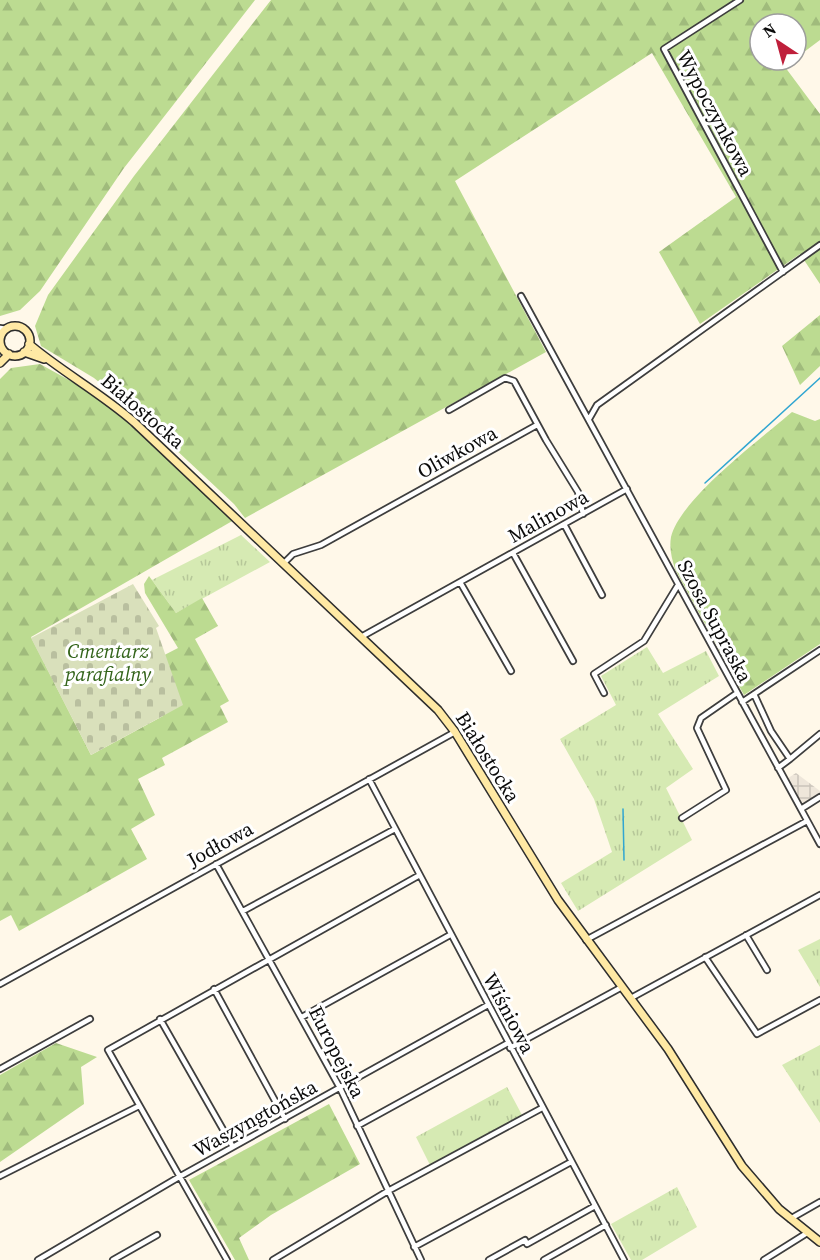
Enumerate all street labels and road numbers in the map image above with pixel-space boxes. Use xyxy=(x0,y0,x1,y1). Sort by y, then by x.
street label: Wypoczynkowa xyxy=(670,45,760,182)
street label: Białostocka xyxy=(95,367,191,456)
street label: Oliwkowa xyxy=(412,418,503,485)
street label: Malinowa xyxy=(503,482,594,550)
street label: Szosa Supraska xyxy=(671,555,759,688)
street label: Białostocka xyxy=(449,706,527,809)
street label: Jodłowa xyxy=(181,814,259,874)
street label: Wiśniowa xyxy=(476,968,542,1059)
street label: Europejska xyxy=(302,1001,372,1103)
street label: Waszyngtońska xyxy=(188,1072,323,1164)

